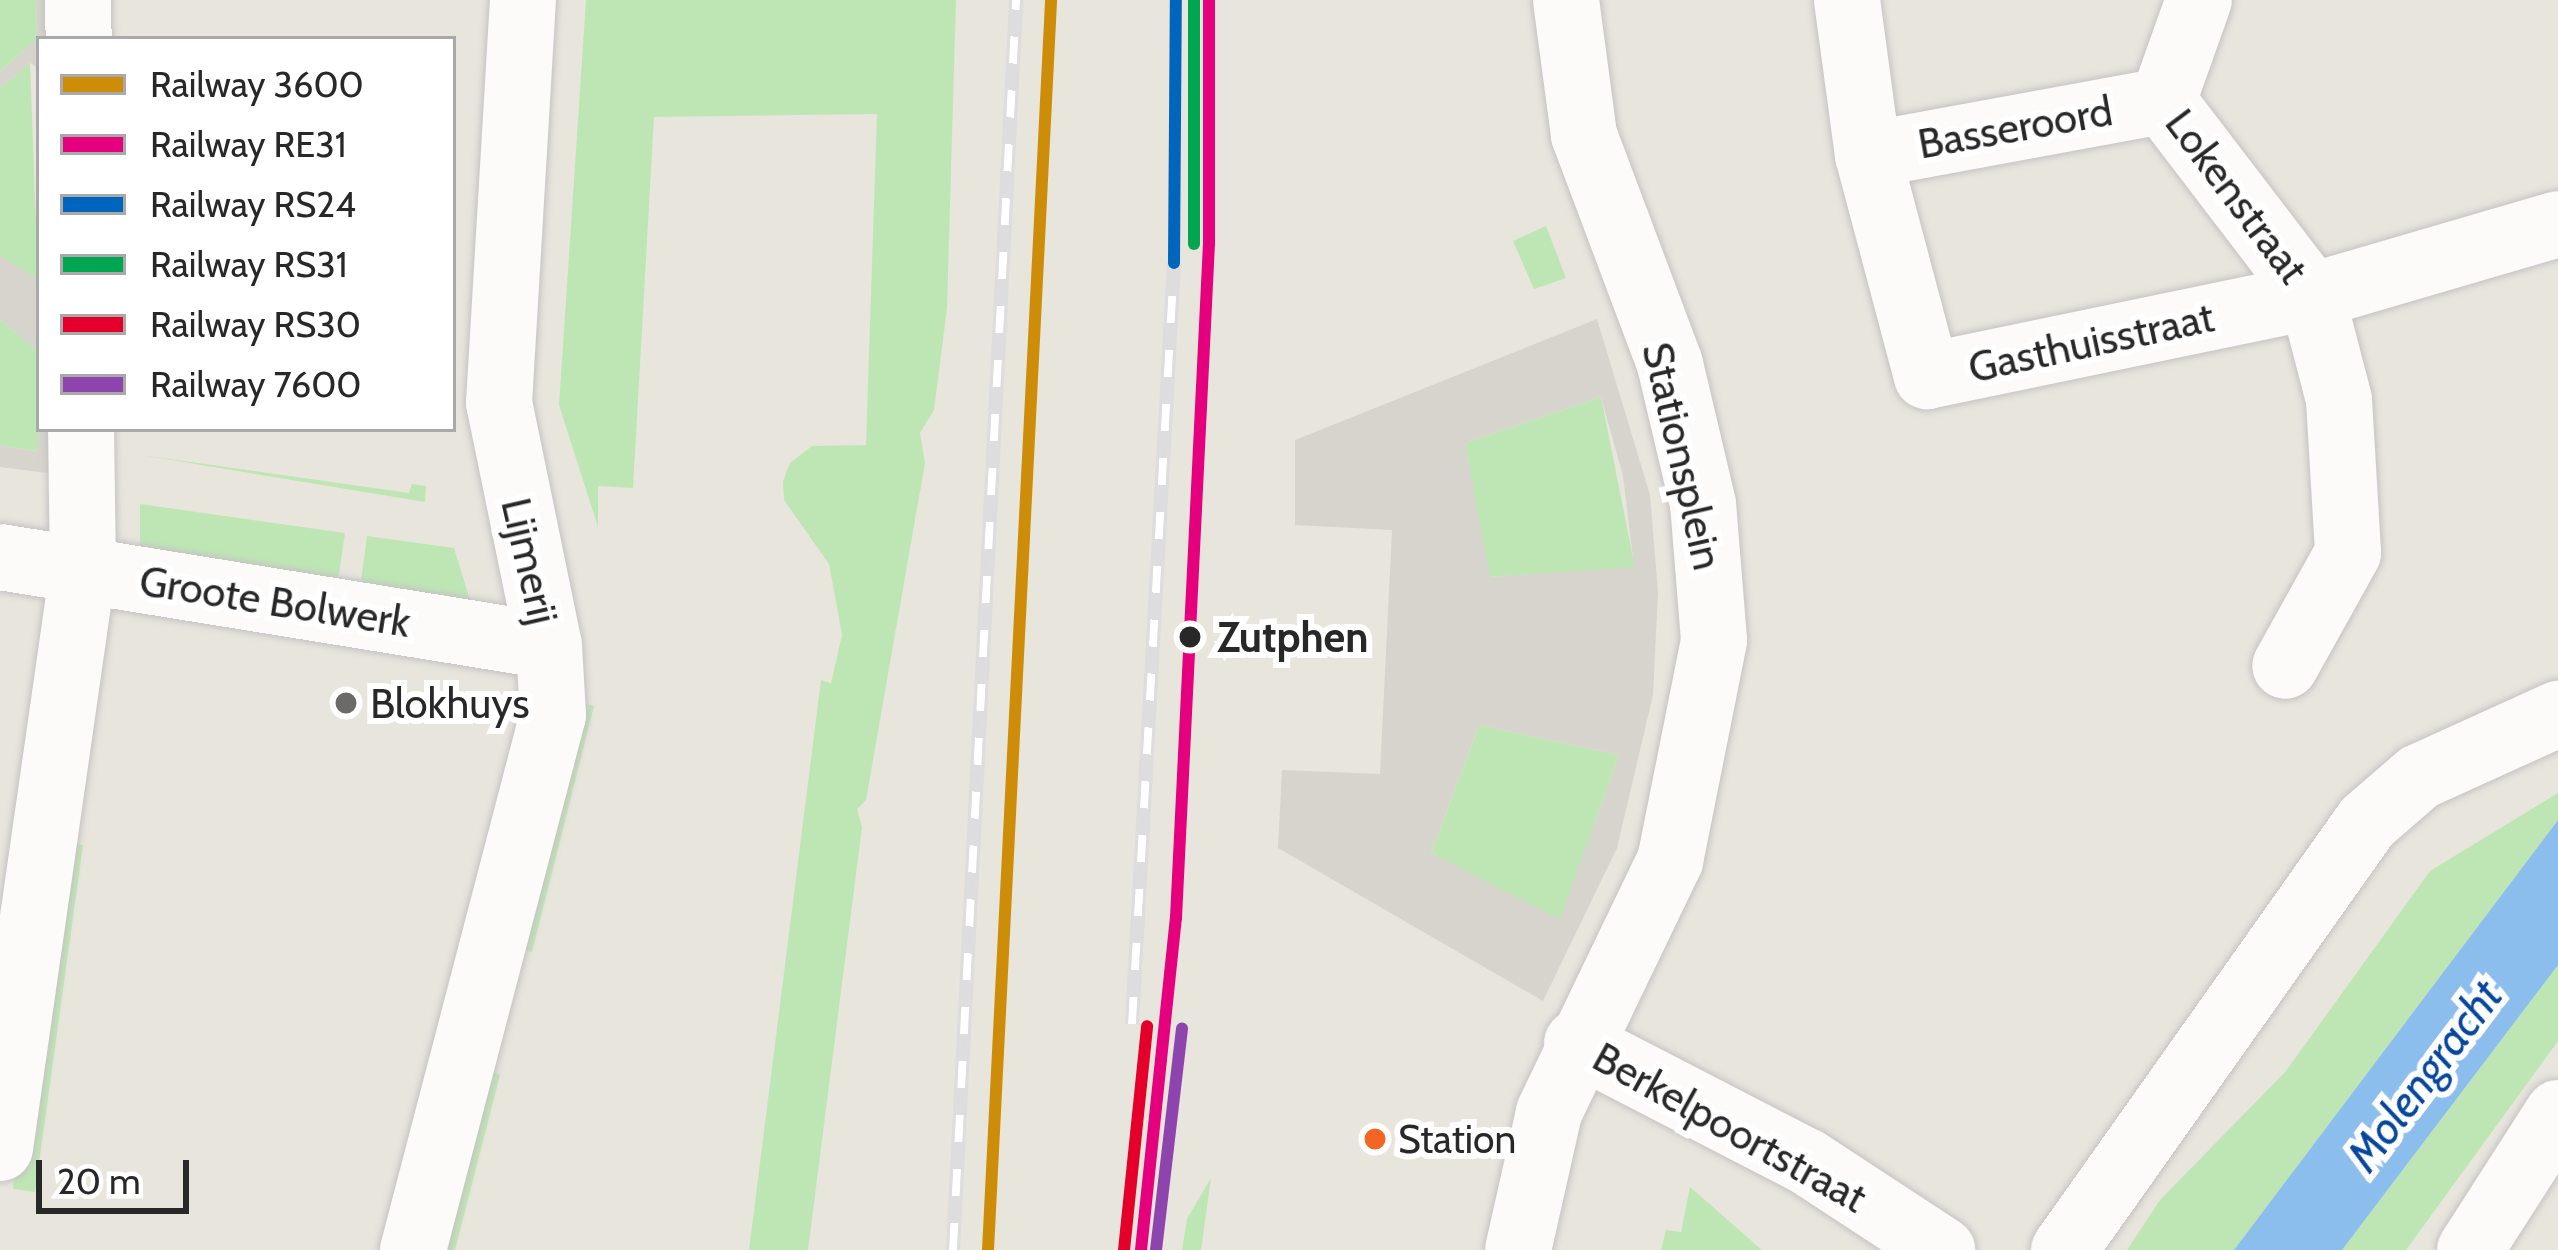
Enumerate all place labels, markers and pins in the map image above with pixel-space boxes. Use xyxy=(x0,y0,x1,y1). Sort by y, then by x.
place label: Zutphen xyxy=(1217,612,1368,662)
marker: Zutphen xyxy=(1174,621,1206,653)
place label: Blokhuys xyxy=(370,678,530,728)
marker: Blokhuys xyxy=(333,690,359,716)
place label: Station xyxy=(1398,1116,1516,1162)
marker: Station xyxy=(1364,1128,1386,1150)

